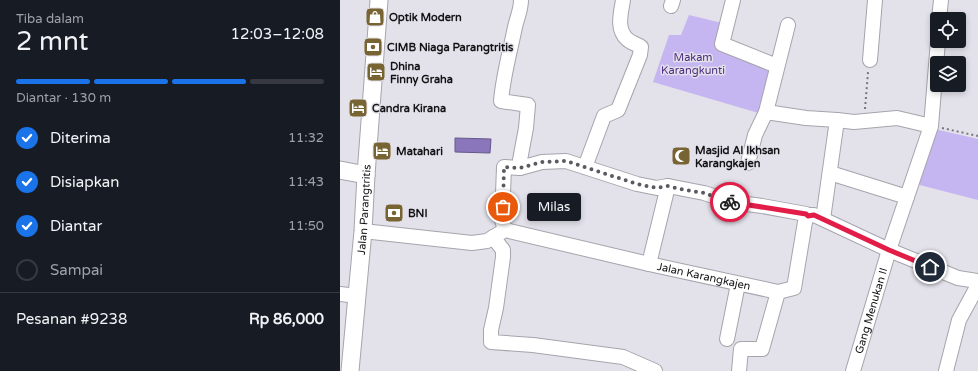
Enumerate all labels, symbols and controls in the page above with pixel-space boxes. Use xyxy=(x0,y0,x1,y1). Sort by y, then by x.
shop icon: Optik Modern xyxy=(364,6,386,28)
text: Tiba dalam xyxy=(16,11,84,27)
place label: Optik Modern xyxy=(389,11,462,25)
map controls xyxy=(930,12,966,92)
button: locate xyxy=(930,12,966,48)
text: 12:03–12:08 xyxy=(231,25,324,43)
text: 2 mnt xyxy=(16,26,88,57)
bank icon: CIMB Niaga Parangtritis xyxy=(362,36,384,58)
place label: CIMB Niaga Parangtritis xyxy=(387,41,514,55)
park label: Makam Karangkunti xyxy=(661,51,725,77)
button: layers xyxy=(930,56,966,92)
place label: Dhina Finny Graha xyxy=(390,60,453,87)
hotel icon: Dhina Finny Graha xyxy=(365,61,387,83)
text: Diantar · 130 m xyxy=(16,90,111,106)
hotel icon: Candra Kirana xyxy=(347,97,369,119)
place label: Candra Kirana xyxy=(372,102,446,115)
icon: check xyxy=(16,127,38,149)
text: Diterima xyxy=(50,129,111,147)
text: 11:32 xyxy=(288,130,324,146)
hotel icon: Matahari xyxy=(371,140,393,162)
place label: Masjid Al Ikhsan Karangkajen xyxy=(695,144,780,171)
place label: Matahari xyxy=(396,145,443,158)
mosque icon: Masjid Al Ikhsan Karangkajen xyxy=(670,145,692,167)
street label: Jalan Parangtritis xyxy=(355,164,374,255)
icon: check xyxy=(16,171,38,193)
text: Disiapkan xyxy=(50,173,119,191)
text: 11:43 xyxy=(288,174,324,190)
courier xyxy=(710,182,750,222)
pin xyxy=(486,190,520,224)
icon: bike xyxy=(719,191,741,213)
callout: Milas xyxy=(527,193,581,221)
icon: bag xyxy=(492,196,514,218)
text: Milas xyxy=(538,199,570,215)
bank icon: BNI xyxy=(383,202,405,224)
place label: BNI xyxy=(408,207,428,220)
icon: check xyxy=(16,215,38,237)
text: Diantar xyxy=(50,217,102,235)
text: 11:50 xyxy=(288,218,324,234)
pin xyxy=(913,250,947,284)
icon: home xyxy=(919,256,941,278)
street label: Jalan Karangkajen xyxy=(656,260,752,293)
text: Sampai xyxy=(50,261,103,279)
street label: Gang Menukan II xyxy=(853,266,890,355)
text: Pesanan #9238 xyxy=(16,310,127,328)
text: Rp 86,000 xyxy=(249,310,324,328)

